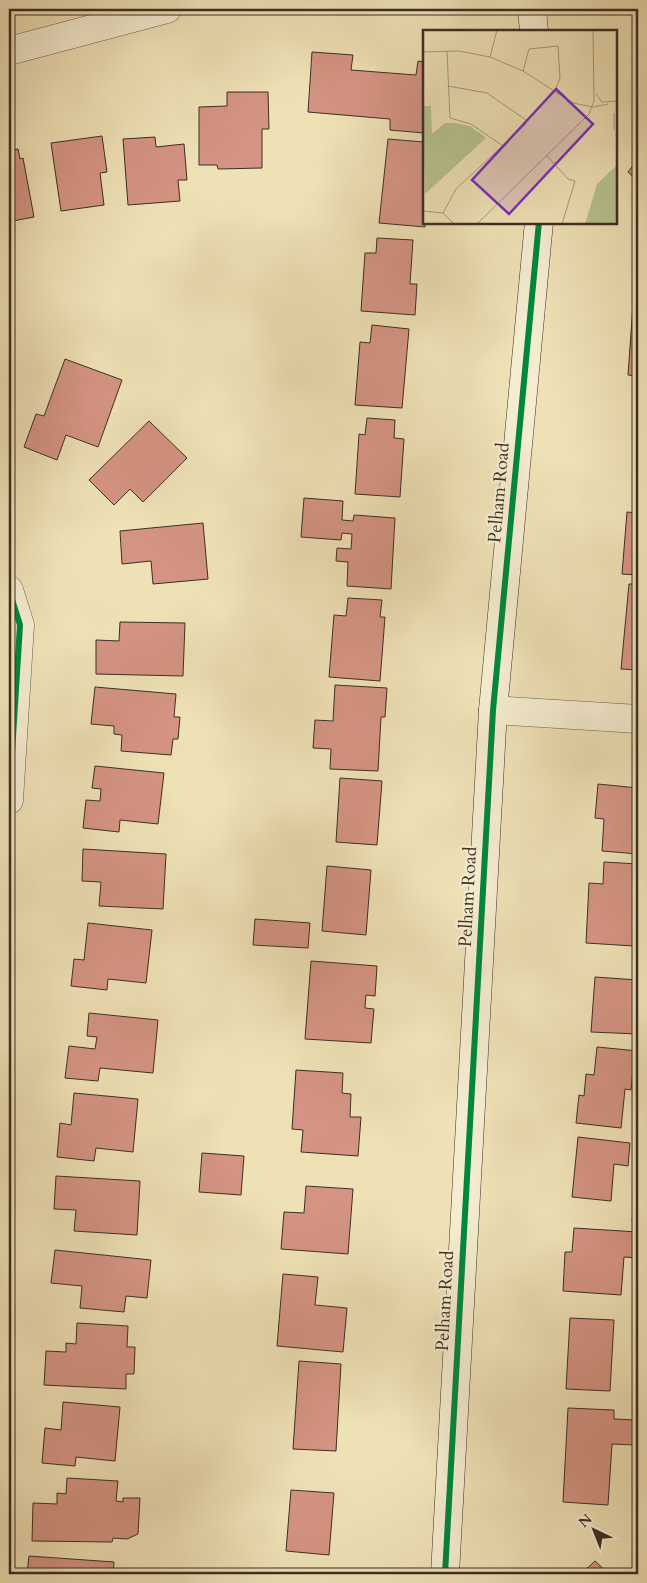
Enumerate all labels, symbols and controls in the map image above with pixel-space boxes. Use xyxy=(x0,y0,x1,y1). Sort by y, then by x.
inset map xyxy=(423,30,617,224)
street label: Pelham Road xyxy=(482,441,516,544)
street label: Pelham Road xyxy=(453,846,483,948)
street label: Pelham Road xyxy=(430,1250,460,1352)
north arrow xyxy=(570,1506,620,1556)
text: N xyxy=(575,1510,596,1532)

